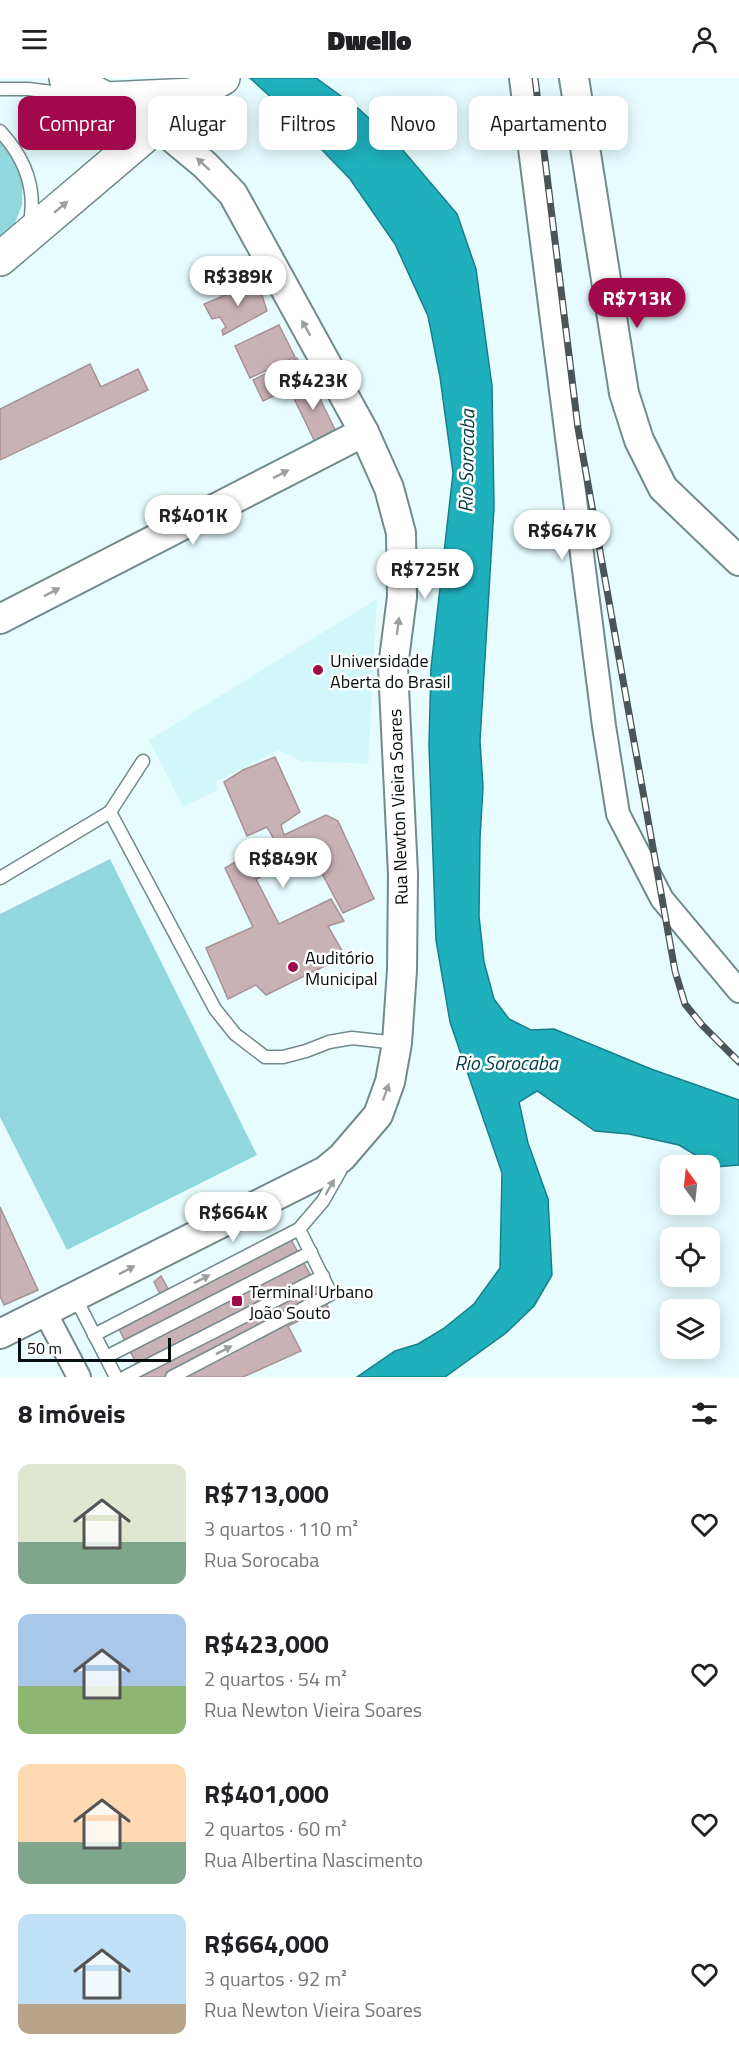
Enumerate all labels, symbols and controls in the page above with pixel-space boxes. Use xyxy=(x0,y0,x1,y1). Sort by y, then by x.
text: Dwello xyxy=(327,19,412,60)
icon: menu xyxy=(18,23,51,56)
icon: person xyxy=(688,23,721,56)
chip: Comprar xyxy=(18,96,136,150)
chip: Alugar xyxy=(148,96,247,150)
chip: Filtros xyxy=(259,96,357,150)
chip: Novo xyxy=(369,96,457,150)
chip: Apartamento xyxy=(469,96,628,150)
one-way arrow xyxy=(195,157,210,171)
one-way arrow xyxy=(53,201,69,214)
pin: R$389K xyxy=(189,256,287,307)
text: R$389K xyxy=(203,260,273,291)
pin: R$713K xyxy=(588,278,686,329)
text: R$713K xyxy=(602,282,672,313)
one-way arrow xyxy=(301,319,311,336)
pin: R$423K xyxy=(264,360,362,411)
text: R$423K xyxy=(278,364,348,395)
water label: Rio Sorocaba xyxy=(450,408,482,513)
one-way arrow xyxy=(273,469,290,479)
pin: R$401K xyxy=(144,495,242,546)
text: R$401K xyxy=(158,499,228,530)
pin: R$647K xyxy=(513,510,611,561)
text: R$647K xyxy=(527,514,597,545)
pin: R$725K xyxy=(376,549,474,600)
text: R$725K xyxy=(390,553,460,584)
one-way arrow xyxy=(44,587,61,597)
one-way arrow xyxy=(393,617,403,636)
place label: Universidade Aberta do Brasil xyxy=(330,647,451,695)
marker: Universidade Aberta do Brasil xyxy=(311,663,325,677)
street label: Rua Newton Vieira Soares xyxy=(381,708,415,906)
pin: R$849K xyxy=(234,838,332,889)
text: R$849K xyxy=(248,842,318,873)
place label: Auditório Municipal xyxy=(305,944,378,992)
marker: Auditório Municipal xyxy=(286,960,300,974)
water label: Rio Sorocaba xyxy=(454,1047,559,1078)
one-way arrow xyxy=(382,1083,392,1101)
north arrow xyxy=(660,1155,720,1215)
map controls xyxy=(660,1155,720,1359)
one-way arrow xyxy=(325,1178,335,1195)
pin: R$664K xyxy=(184,1192,282,1243)
text: R$664K xyxy=(198,1196,268,1227)
button: locate xyxy=(660,1227,720,1287)
one-way arrow xyxy=(119,1266,136,1275)
one-way arrow xyxy=(194,1274,211,1284)
place label: Terminal Urbano João Souto xyxy=(249,1278,373,1326)
marker: Terminal Urbano João Souto xyxy=(230,1294,244,1308)
button: layers xyxy=(660,1299,720,1359)
scale bar xyxy=(18,1335,171,1362)
text: 50 m xyxy=(27,1336,62,1360)
one-way arrow xyxy=(216,1345,233,1355)
text: 8 imóveis xyxy=(18,1394,125,1433)
icon: filters xyxy=(688,1397,721,1430)
text: R$713,000 xyxy=(204,1474,329,1513)
icon: home xyxy=(66,1488,138,1560)
icon: heart xyxy=(688,1508,721,1541)
text: 3 quartos · 110 m² xyxy=(204,1513,358,1544)
text: Rua Sorocaba xyxy=(204,1544,319,1575)
text: R$423,000 xyxy=(204,1624,329,1663)
icon: home xyxy=(66,1638,138,1710)
icon: heart xyxy=(688,1658,721,1691)
text: 2 quartos · 54 m² xyxy=(204,1663,347,1694)
text: Rua Newton Vieira Soares xyxy=(204,1694,422,1725)
text: R$401,000 xyxy=(204,1774,329,1813)
icon: home xyxy=(66,1788,138,1860)
icon: heart xyxy=(688,1808,721,1841)
text: 2 quartos · 60 m² xyxy=(204,1813,347,1844)
text: Rua Albertina Nascimento xyxy=(204,1844,423,1875)
text: R$664,000 xyxy=(204,1924,329,1963)
icon: home xyxy=(66,1938,138,2010)
icon: heart xyxy=(688,1958,721,1991)
text: 3 quartos · 92 m² xyxy=(204,1963,347,1994)
text: Rua Newton Vieira Soares xyxy=(204,1994,422,2025)

